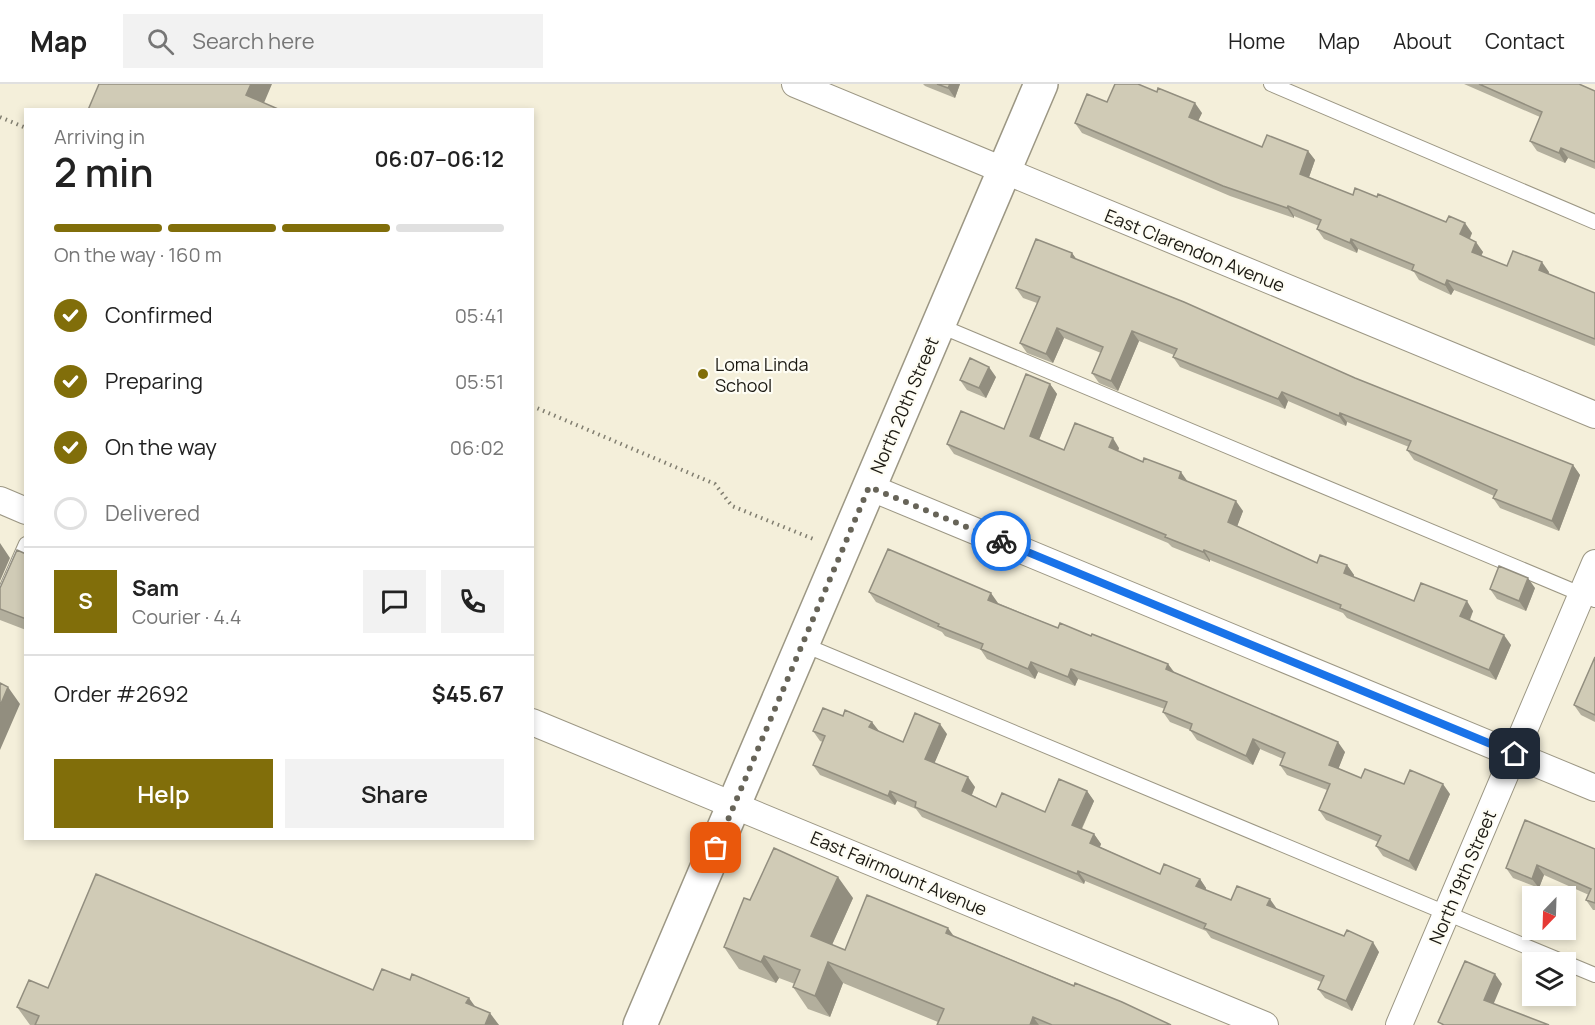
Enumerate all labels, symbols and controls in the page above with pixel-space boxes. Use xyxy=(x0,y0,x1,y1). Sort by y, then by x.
search box xyxy=(123,14,543,68)
text: Map xyxy=(30,22,87,60)
icon: search xyxy=(144,25,177,58)
text: Search here xyxy=(192,26,315,56)
text: Home xyxy=(1228,27,1285,55)
text: Map xyxy=(1318,27,1360,55)
text: About xyxy=(1393,27,1452,55)
text: Contact xyxy=(1485,27,1565,55)
text: Arriving in xyxy=(54,123,145,150)
text: 06:07–06:12 xyxy=(374,144,504,174)
text: 2 min xyxy=(54,145,153,199)
street label: East Clarendon Avenue xyxy=(1101,203,1289,297)
text: On the way · 160 m xyxy=(54,241,222,268)
icon: check xyxy=(54,299,87,332)
text: Confirmed xyxy=(105,300,213,330)
text: 05:41 xyxy=(455,302,504,329)
street label: North 20th Street xyxy=(864,333,944,477)
place label: Loma Linda School xyxy=(715,352,808,397)
icon: check xyxy=(54,365,87,398)
text: Preparing xyxy=(105,366,203,396)
marker: Loma Linda School xyxy=(696,367,710,381)
text: 05:51 xyxy=(455,368,504,395)
icon: check xyxy=(54,431,87,464)
text: On the way xyxy=(105,432,217,462)
text: 06:02 xyxy=(450,434,504,461)
text: Delivered xyxy=(105,498,200,528)
courier xyxy=(971,511,1031,571)
icon: bike xyxy=(985,525,1018,558)
button: chat xyxy=(363,570,426,633)
button: phone xyxy=(441,570,504,633)
text: Sam xyxy=(132,573,179,603)
text: S xyxy=(78,586,93,616)
text: Courier · 4.4 xyxy=(132,603,242,630)
text: Order #2692 xyxy=(54,679,188,709)
text: $45.67 xyxy=(432,679,504,709)
pin xyxy=(1489,728,1540,779)
icon: home xyxy=(1498,737,1531,770)
button: Help xyxy=(54,759,273,828)
button: Share xyxy=(285,759,504,828)
street label: North 19th Street xyxy=(1423,806,1501,948)
pin xyxy=(690,822,741,873)
street label: East Fairmount Avenue xyxy=(807,825,991,921)
icon: bag xyxy=(699,831,732,864)
north arrow xyxy=(1522,886,1576,940)
map controls xyxy=(1522,886,1576,1006)
button: layers xyxy=(1522,952,1576,1006)

